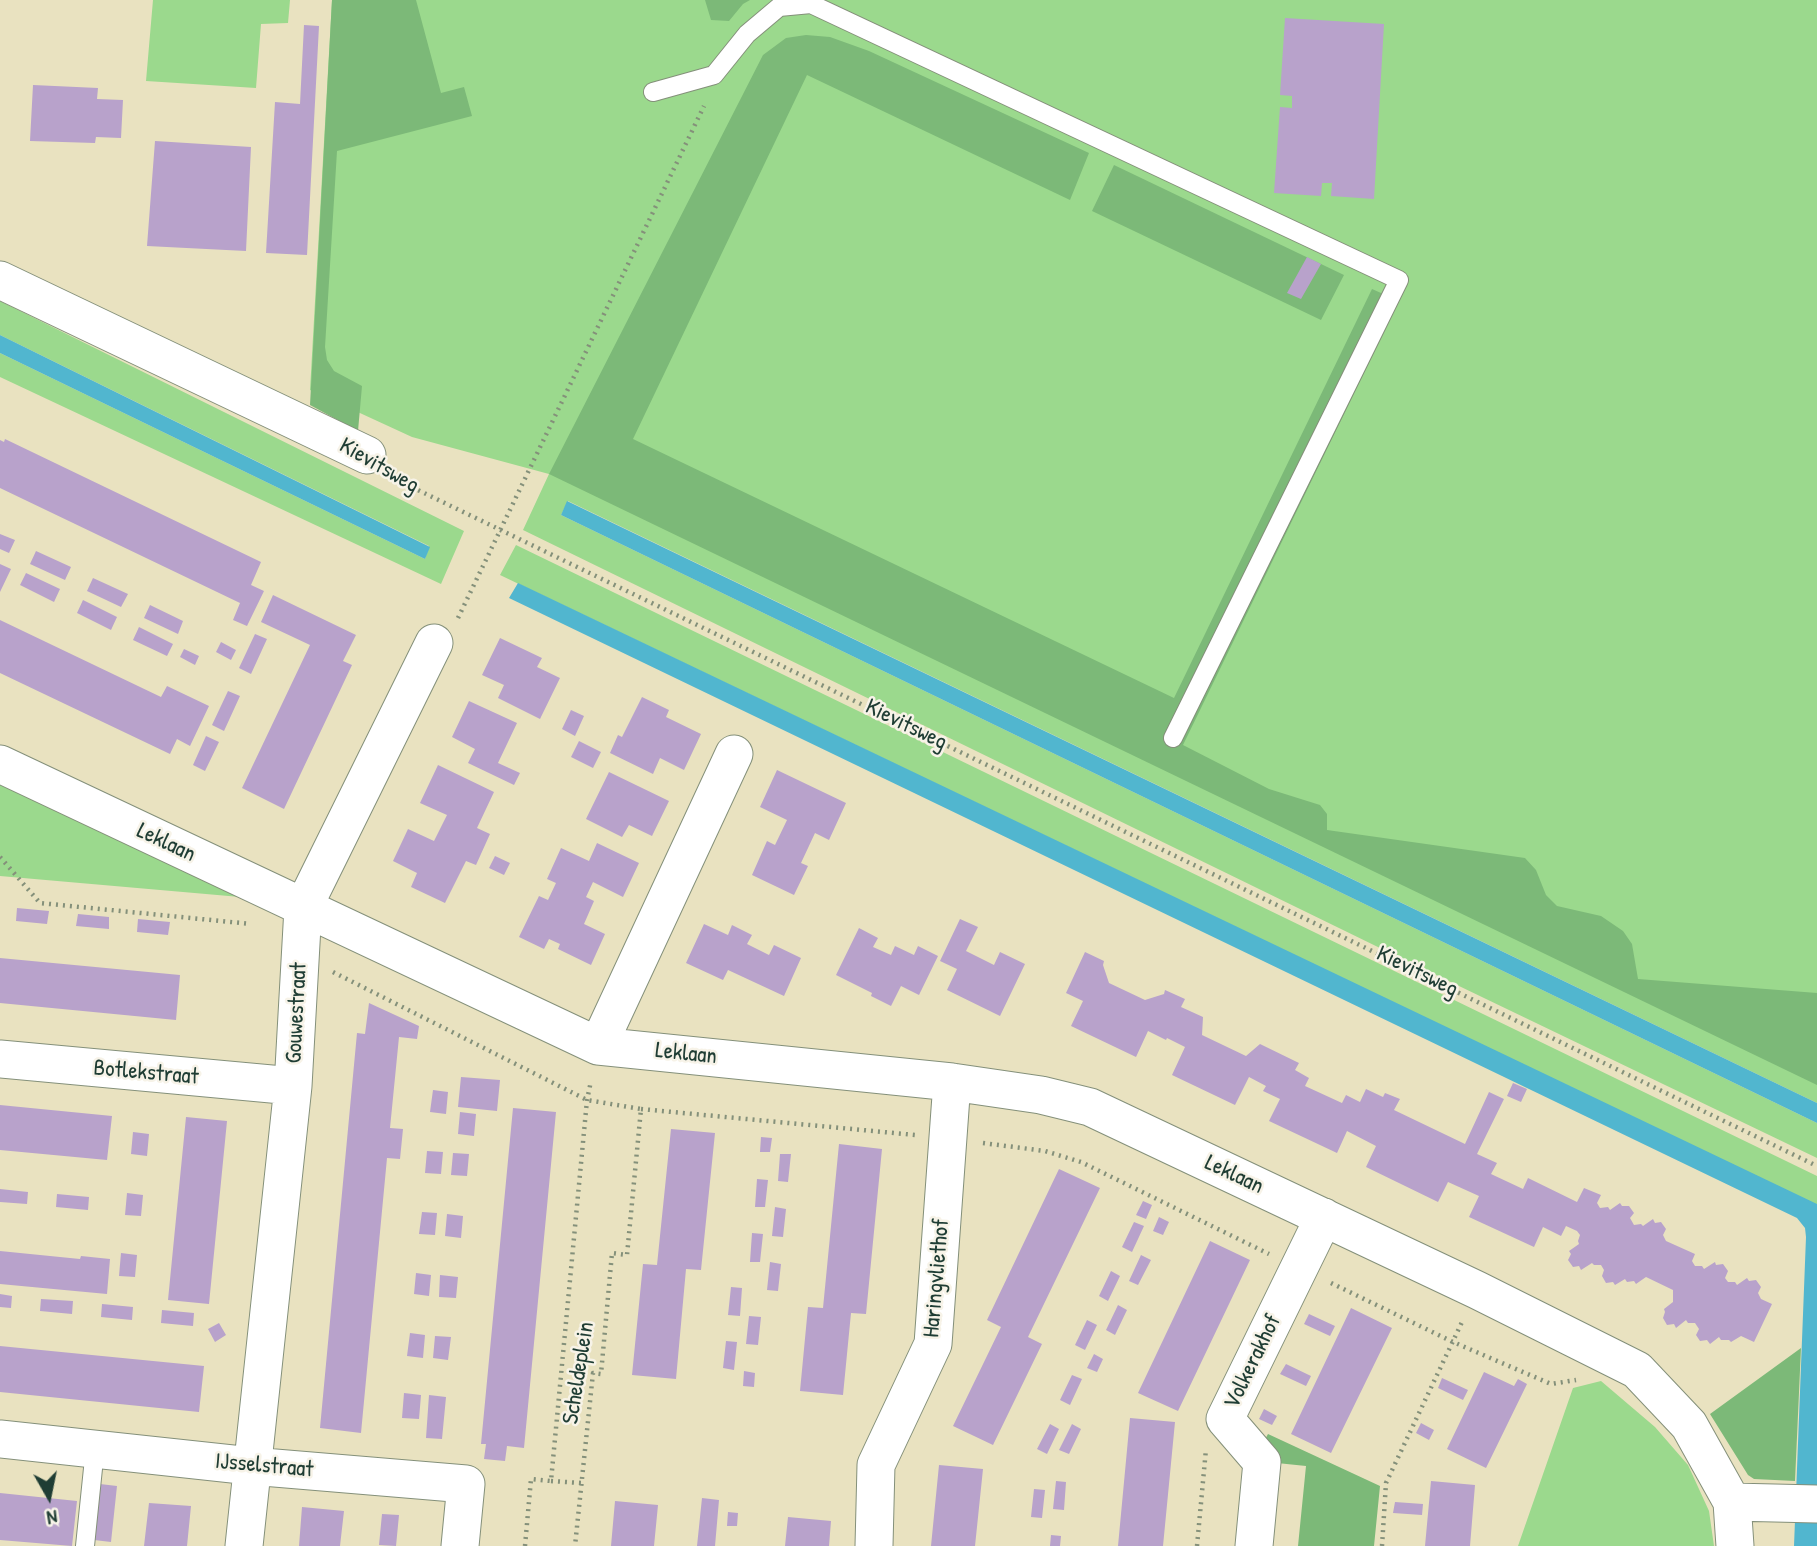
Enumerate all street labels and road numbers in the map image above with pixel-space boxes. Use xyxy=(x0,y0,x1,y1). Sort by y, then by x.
street label: Kievitsweg xyxy=(334,432,424,500)
street label: Kievitsweg xyxy=(861,693,951,757)
street label: Leklaan xyxy=(132,817,200,869)
street label: Kievitsweg xyxy=(1372,940,1462,1004)
street label: Gouwestraat xyxy=(281,962,313,1064)
street label: Leklaan xyxy=(654,1037,718,1071)
street label: Botlekstraat xyxy=(92,1055,200,1091)
street label: Leklaan xyxy=(1200,1149,1268,1201)
street label: Haringvliethof xyxy=(918,1217,956,1339)
street label: Volkerakhof xyxy=(1218,1310,1288,1414)
street label: Scheldeplein xyxy=(557,1320,601,1426)
street label: IJsselstraat xyxy=(214,1448,314,1484)

